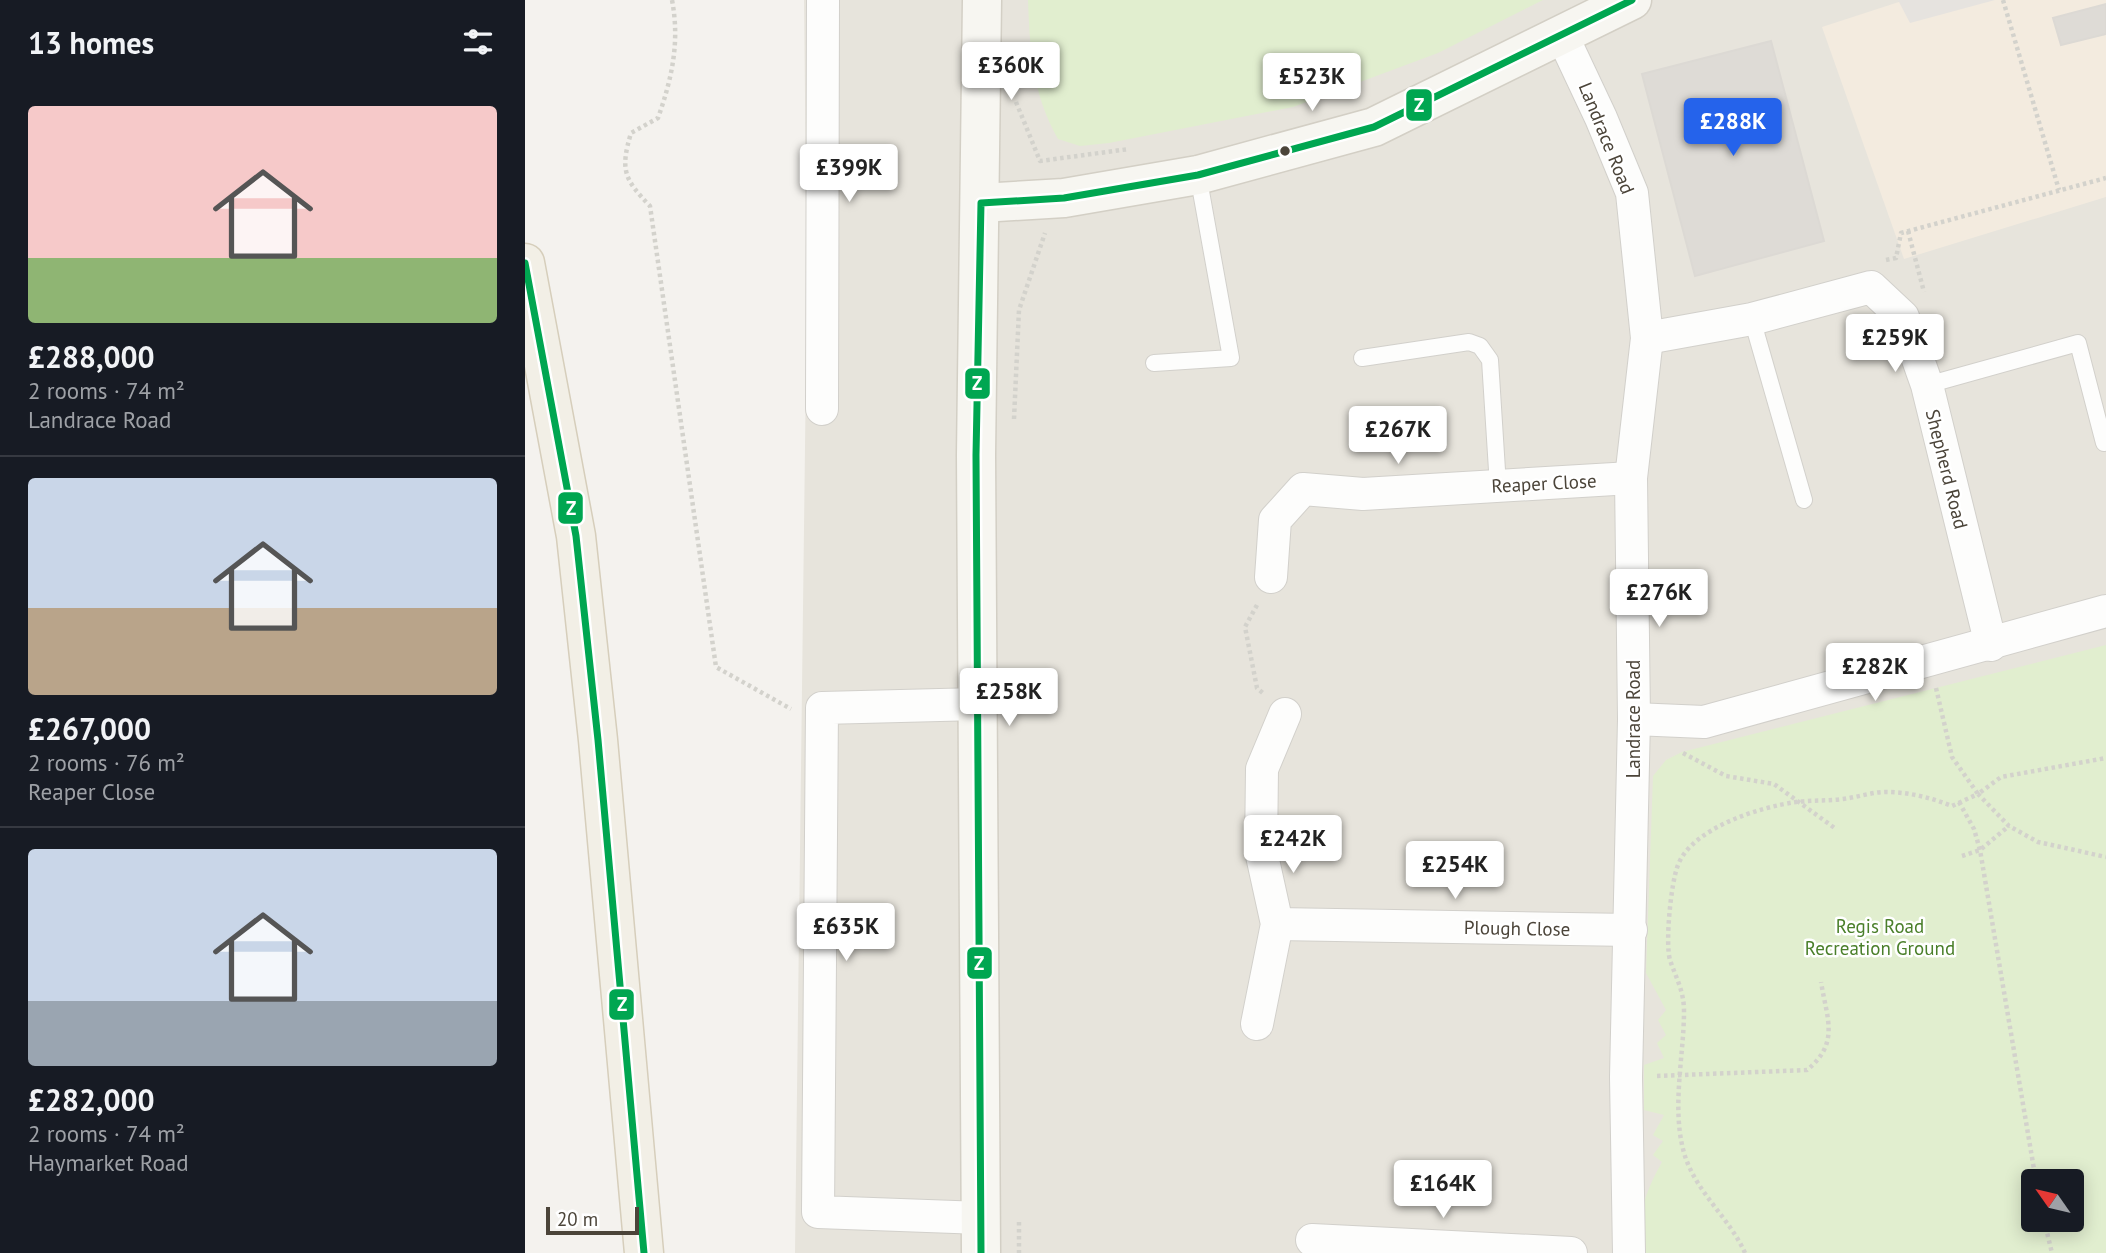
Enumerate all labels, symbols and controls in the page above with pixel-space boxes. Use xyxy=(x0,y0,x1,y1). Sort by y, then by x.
text: 13 homes xyxy=(28,23,154,62)
icon: filters xyxy=(459,23,497,61)
pin: £360K xyxy=(962,42,1060,102)
text: £360K xyxy=(978,50,1044,79)
pin: £523K xyxy=(1263,54,1361,113)
text: £523K xyxy=(1279,61,1345,90)
street label: Landrace Road xyxy=(1574,79,1640,197)
line badge: Z xyxy=(1405,88,1433,122)
text: Z xyxy=(1414,93,1424,117)
pin: £288K xyxy=(1684,99,1782,158)
text: £288K xyxy=(1700,106,1766,135)
pin: £399K xyxy=(800,144,898,204)
unlabelled marker xyxy=(1278,144,1292,158)
icon: home xyxy=(200,151,326,277)
text: £399K xyxy=(816,152,882,181)
pin: £259K xyxy=(1846,314,1944,374)
text: £259K xyxy=(1862,322,1928,351)
text: £288,000 xyxy=(28,337,155,376)
line badge: Z xyxy=(964,367,991,400)
text: Z xyxy=(972,371,982,395)
text: 2 rooms · 74 m² xyxy=(28,376,185,405)
text: Landrace Road xyxy=(28,405,171,434)
pin: £267K xyxy=(1349,406,1447,466)
street label: Shepherd Road xyxy=(1921,407,1973,531)
text: £267K xyxy=(1365,414,1431,443)
street label: Reaper Close xyxy=(1491,468,1597,498)
line badge: Z xyxy=(557,491,584,525)
text: Z xyxy=(566,496,576,520)
icon: home xyxy=(200,523,326,649)
pin: £276K xyxy=(1610,570,1708,629)
text: £276K xyxy=(1626,577,1692,606)
pin: £282K xyxy=(1826,644,1924,703)
text: £282K xyxy=(1842,651,1908,680)
street label: Landrace Road xyxy=(1621,660,1645,778)
pin: £258K xyxy=(960,668,1058,728)
text: £258K xyxy=(976,676,1042,705)
text: £267,000 xyxy=(28,709,151,748)
text: 2 rooms · 76 m² xyxy=(28,748,185,777)
text: Reaper Close xyxy=(28,777,155,806)
pin: £242K xyxy=(1244,816,1342,875)
text: £242K xyxy=(1260,823,1326,852)
pin: £254K xyxy=(1406,842,1504,901)
text: £254K xyxy=(1422,849,1488,878)
icon: home xyxy=(200,894,326,1020)
pin: £635K xyxy=(797,904,895,963)
text: £635K xyxy=(813,911,879,940)
park label: Regis Road Recreation Ground xyxy=(1805,914,1955,960)
street label: Plough Close xyxy=(1464,915,1570,941)
line badge: Z xyxy=(966,946,993,980)
text: Z xyxy=(974,951,984,975)
line badge: Z xyxy=(608,988,635,1021)
text: Z xyxy=(617,992,627,1016)
text: £282,000 xyxy=(28,1080,155,1119)
text: 2 rooms · 74 m² xyxy=(28,1119,185,1148)
text: Haymarket Road xyxy=(28,1148,189,1177)
pin: £164K xyxy=(1394,1160,1492,1220)
text: £164K xyxy=(1410,1168,1476,1197)
north arrow xyxy=(2021,1169,2084,1232)
map controls xyxy=(2021,1169,2084,1232)
scale bar xyxy=(546,1204,639,1236)
text: 20 m xyxy=(557,1207,598,1231)

